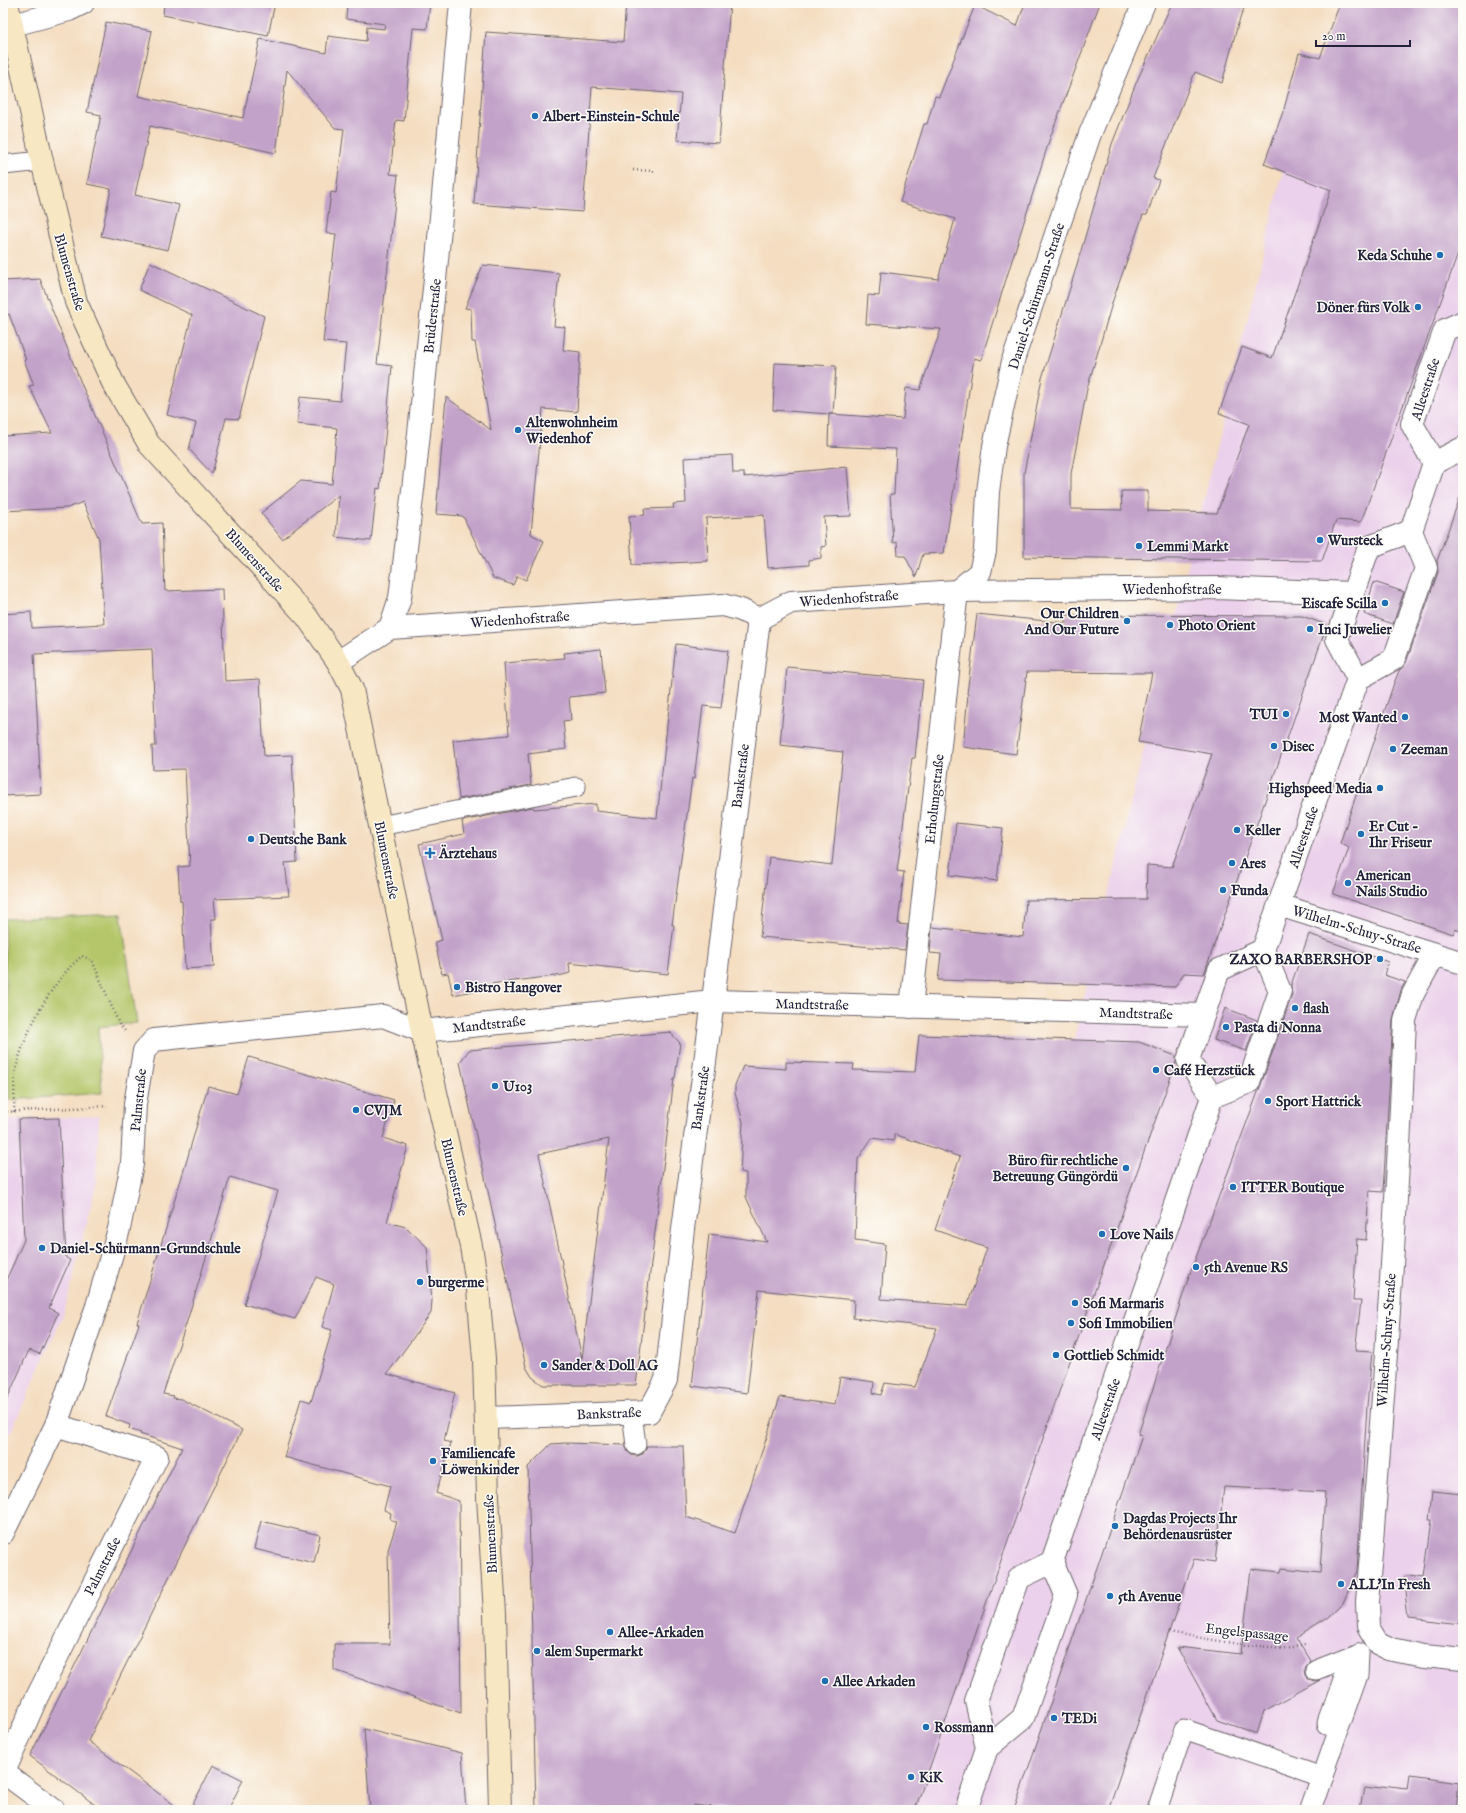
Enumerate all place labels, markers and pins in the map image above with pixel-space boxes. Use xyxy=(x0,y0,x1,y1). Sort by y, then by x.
place label: Albert-Einstein-Schule xyxy=(542,108,680,126)
marker: Albert-Einstein-Schule xyxy=(530,111,540,121)
place label: Keda Schuhe xyxy=(1357,247,1433,265)
marker: Keda Schuhe xyxy=(1435,250,1445,260)
place label: Döner fürs Volk xyxy=(1316,299,1411,317)
marker: Döner fürs Volk xyxy=(1413,302,1423,312)
place label: Altenwohnheim Wiedenhof xyxy=(525,414,618,448)
marker: Altenwohnheim Wiedenhof xyxy=(513,425,523,435)
place label: Wursteck xyxy=(1327,532,1384,550)
marker: Wursteck xyxy=(1315,535,1325,545)
place label: Lemmi Markt xyxy=(1147,538,1229,556)
marker: Lemmi Markt xyxy=(1134,541,1144,551)
place label: Eiscafe Scilla xyxy=(1301,595,1378,613)
marker: Eiscafe Scilla xyxy=(1380,598,1390,608)
place label: Our Children And Our Future xyxy=(1024,605,1120,639)
marker: Our Children And Our Future xyxy=(1122,616,1132,626)
place label: Photo Orient xyxy=(1178,617,1256,635)
marker: Photo Orient xyxy=(1165,620,1175,630)
place label: Inci Juwelier xyxy=(1318,621,1392,639)
marker: Inci Juwelier xyxy=(1305,624,1315,634)
place label: TUI xyxy=(1249,706,1278,724)
marker: TUI xyxy=(1281,709,1291,719)
place label: Most Wanted xyxy=(1319,709,1398,727)
marker: Most Wanted xyxy=(1400,712,1410,722)
place label: Disec xyxy=(1282,738,1314,756)
marker: Disec xyxy=(1269,741,1279,751)
place label: Zeeman xyxy=(1401,741,1449,759)
marker: Zeeman xyxy=(1388,744,1398,754)
place label: Highspeed Media xyxy=(1269,780,1373,798)
marker: Highspeed Media xyxy=(1375,783,1385,793)
place label: Er Cut - Ihr Friseur xyxy=(1369,818,1433,852)
place label: Keller xyxy=(1245,822,1282,840)
marker: Keller xyxy=(1232,825,1242,835)
marker: Er Cut - Ihr Friseur xyxy=(1356,829,1366,839)
place label: Deutsche Bank xyxy=(259,831,347,849)
marker: Deutsche Bank xyxy=(246,834,256,844)
place label: Ärztehaus xyxy=(438,844,497,863)
marker: Ärztehaus xyxy=(424,847,436,859)
place label: Ares xyxy=(1239,855,1266,873)
marker: Ares xyxy=(1227,858,1237,868)
place label: American Nails Studio xyxy=(1355,867,1428,901)
marker: American Nails Studio xyxy=(1343,878,1353,888)
place label: Funda xyxy=(1231,882,1269,900)
marker: Funda xyxy=(1218,885,1228,895)
place label: ZAXO BARBERSHOP xyxy=(1230,951,1373,969)
marker: ZAXO BARBERSHOP xyxy=(1375,954,1385,964)
place label: Bistro Hangover xyxy=(465,979,563,997)
marker: Bistro Hangover xyxy=(452,982,462,992)
place label: flash xyxy=(1302,1000,1330,1018)
marker: flash xyxy=(1290,1003,1300,1013)
place label: Pasta di Nonna xyxy=(1234,1019,1322,1037)
marker: Pasta di Nonna xyxy=(1221,1022,1231,1032)
place label: Café Herzstück xyxy=(1164,1062,1255,1080)
marker: Café Herzstück xyxy=(1151,1065,1161,1075)
place label: U103 xyxy=(502,1078,532,1096)
marker: U103 xyxy=(490,1081,500,1091)
place label: Sport Hattrick xyxy=(1276,1093,1362,1111)
marker: Sport Hattrick xyxy=(1263,1096,1273,1106)
place label: CVJM xyxy=(364,1102,403,1120)
marker: CVJM xyxy=(351,1105,361,1115)
place label: Büro für rechtliche Betreuung Güngördü xyxy=(993,1152,1119,1186)
marker: Büro für rechtliche Betreuung Güngördü xyxy=(1121,1163,1131,1173)
place label: ITTER Boutique xyxy=(1241,1179,1345,1197)
marker: ITTER Boutique xyxy=(1228,1182,1238,1192)
place label: Love Nails xyxy=(1110,1226,1173,1244)
marker: Love Nails xyxy=(1097,1229,1107,1239)
place label: Daniel-Schürmann-Grundschule xyxy=(50,1240,241,1258)
marker: Daniel-Schürmann-Grundschule xyxy=(37,1243,47,1253)
place label: 5th Avenue RS xyxy=(1204,1259,1288,1277)
marker: 5th Avenue RS xyxy=(1191,1262,1201,1272)
place label: burgerme xyxy=(427,1274,485,1292)
marker: burgerme xyxy=(415,1277,425,1287)
place label: Sofi Marmaris xyxy=(1083,1295,1164,1313)
marker: Sofi Marmaris xyxy=(1070,1298,1080,1308)
place label: Sofi Immobilien xyxy=(1079,1315,1173,1333)
marker: Sofi Immobilien xyxy=(1066,1318,1076,1328)
place label: Gottlieb Schmidt xyxy=(1064,1347,1164,1365)
marker: Gottlieb Schmidt xyxy=(1051,1350,1061,1360)
place label: Sander & Doll AG xyxy=(552,1357,659,1375)
marker: Sander & Doll AG xyxy=(539,1360,549,1370)
place label: Familiencafe Löwenkinder xyxy=(441,1445,520,1479)
marker: Familiencafe Löwenkinder xyxy=(428,1456,438,1466)
place label: Dagdas Projects Ihr Behördenausrüster xyxy=(1123,1510,1238,1544)
marker: Dagdas Projects Ihr Behördenausrüster xyxy=(1110,1521,1120,1531)
place label: ALL'In Fresh xyxy=(1348,1576,1431,1594)
marker: ALL'In Fresh xyxy=(1336,1579,1346,1589)
place label: 5th Avenue xyxy=(1118,1588,1182,1606)
marker: 5th Avenue xyxy=(1105,1591,1115,1601)
place label: Allee-Arkaden xyxy=(617,1624,704,1642)
marker: Allee-Arkaden xyxy=(605,1627,615,1637)
place label: alem Supermarkt xyxy=(545,1643,643,1661)
marker: alem Supermarkt xyxy=(532,1646,542,1656)
place label: Allee Arkaden xyxy=(832,1673,916,1691)
marker: Allee Arkaden xyxy=(820,1676,830,1686)
place label: TEDi xyxy=(1061,1710,1097,1728)
marker: TEDi xyxy=(1049,1713,1059,1723)
place label: Rossmann xyxy=(934,1719,994,1737)
marker: Rossmann xyxy=(921,1722,931,1732)
place label: KiK xyxy=(919,1769,944,1787)
marker: KiK xyxy=(906,1772,916,1782)

